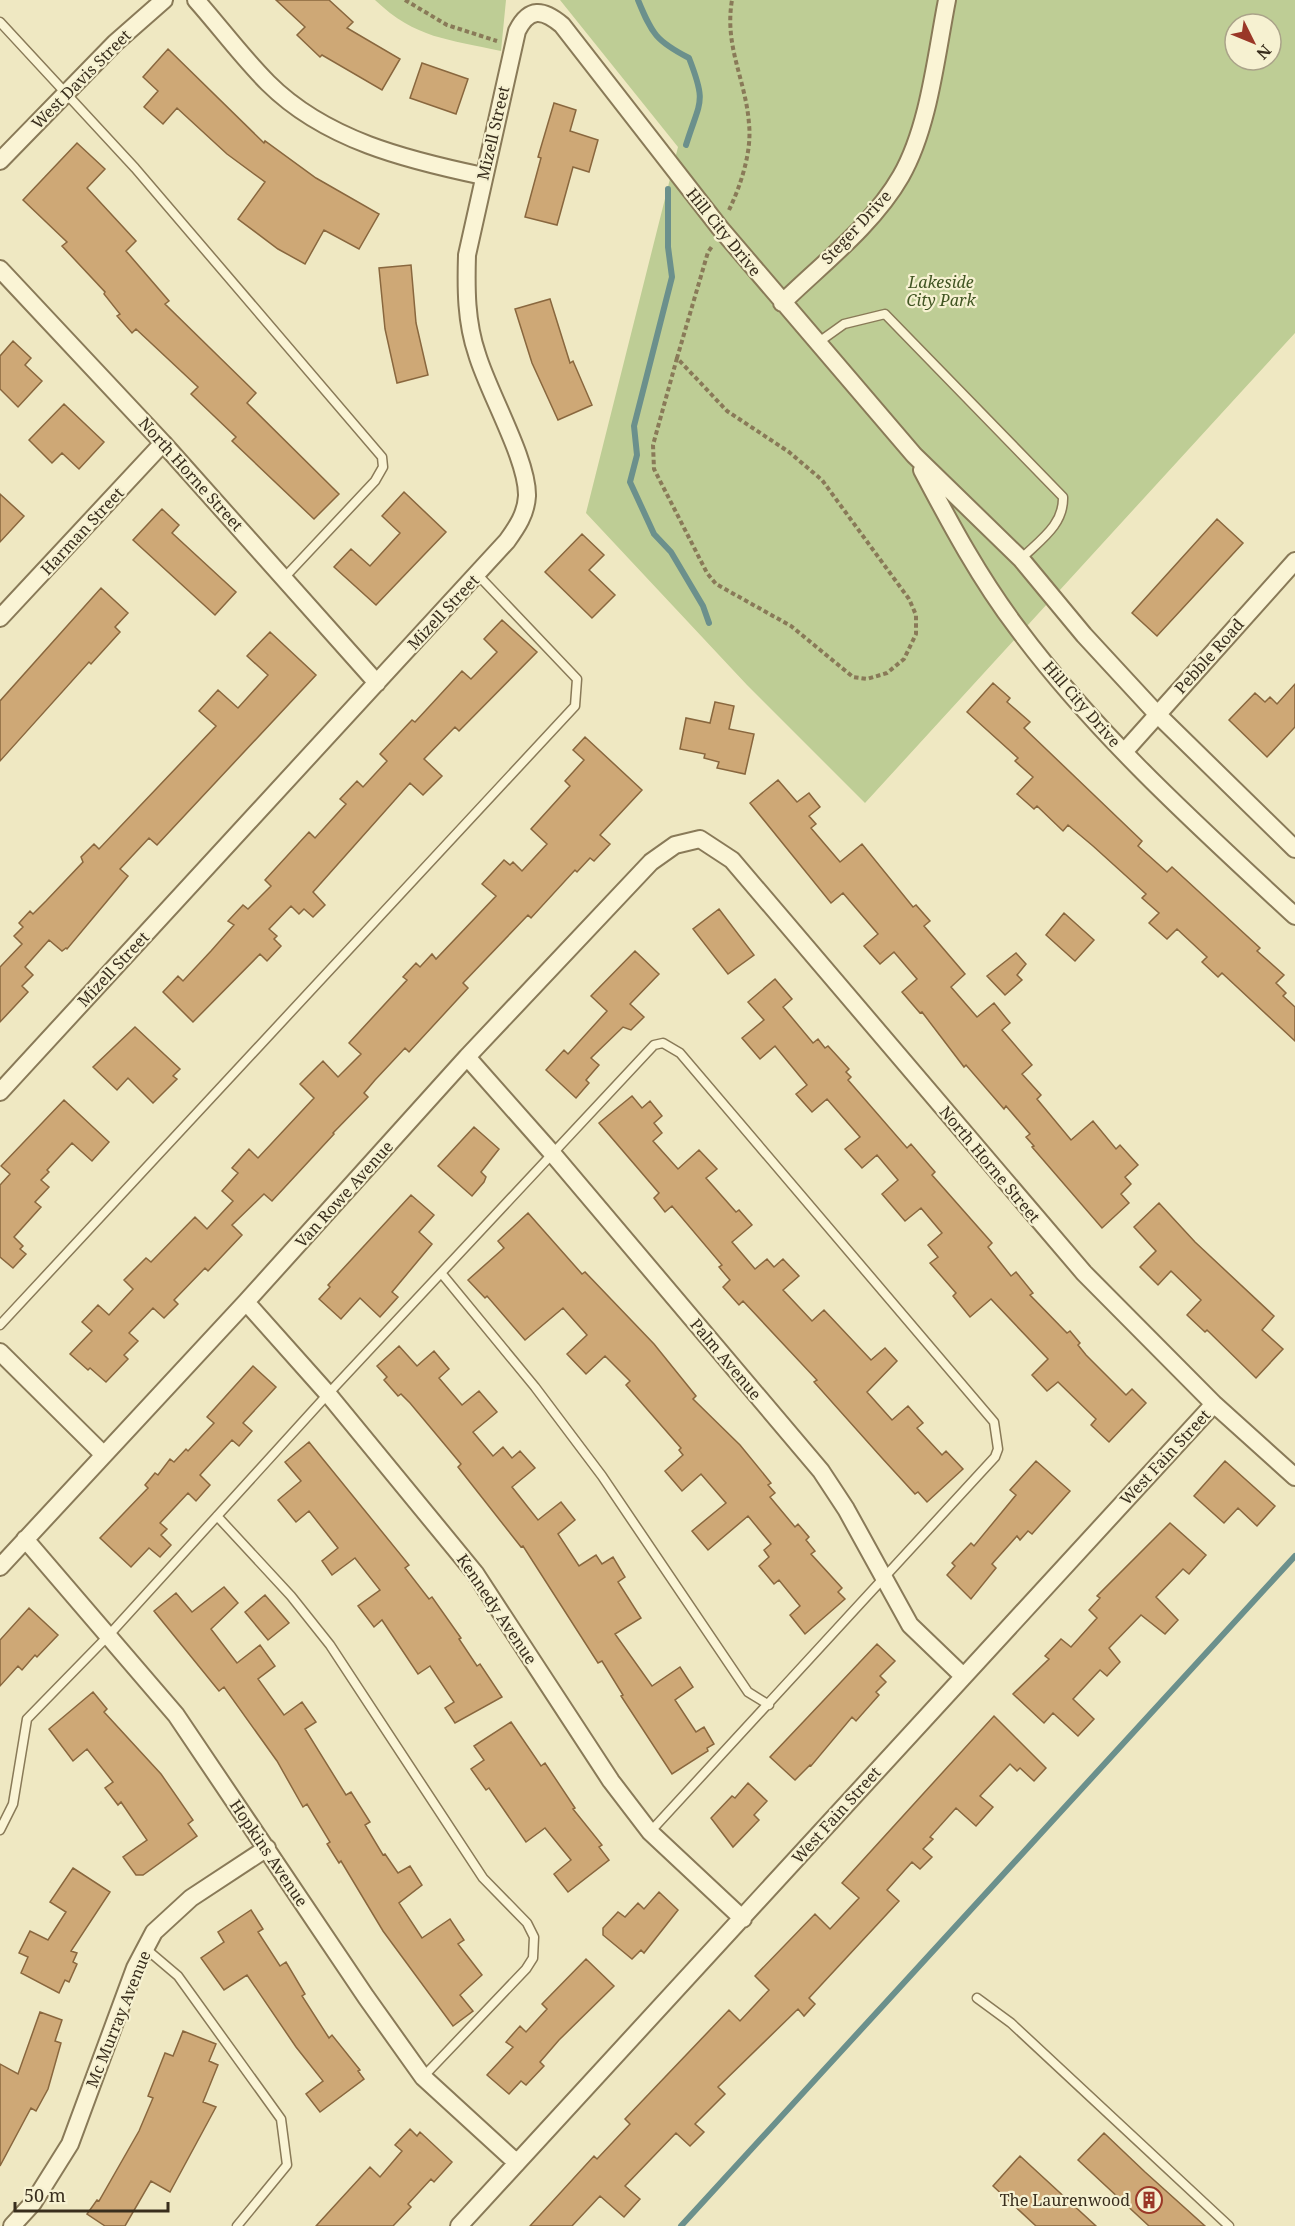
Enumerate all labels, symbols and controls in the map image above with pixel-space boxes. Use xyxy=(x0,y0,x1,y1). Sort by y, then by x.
north arrow xyxy=(1223,12,1283,72)
street label: West Davis Street xyxy=(26,24,136,134)
text: N xyxy=(1251,40,1276,65)
street label: Mizell Street xyxy=(472,84,515,182)
street label: Hill City Drive xyxy=(682,183,766,281)
street label: Steger Drive xyxy=(816,185,896,269)
park label: Lakeside City Park xyxy=(906,271,976,311)
street label: North Horne Street xyxy=(134,412,248,536)
street label: Harman Street xyxy=(36,482,129,580)
street label: Mizell Street xyxy=(402,569,484,654)
street label: Pebble Road xyxy=(1169,614,1249,698)
street label: Hill City Drive xyxy=(1038,656,1126,752)
street label: Mizell Street xyxy=(72,926,154,1011)
street label: North Horne Street xyxy=(935,1101,1046,1227)
street label: Van Rowe Avenue xyxy=(290,1136,398,1252)
street label: Palm Avenue xyxy=(685,1314,767,1404)
street label: West Fain Street xyxy=(1115,1404,1215,1510)
street label: Kennedy Avenue xyxy=(452,1549,542,1669)
street label: West Fain Street xyxy=(787,1762,886,1868)
street label: Hopkins Avenue xyxy=(225,1795,313,1911)
street label: Mc Murray Avenue xyxy=(80,1947,156,2091)
scale bar xyxy=(15,2175,168,2213)
text: 50 m xyxy=(24,2183,66,2207)
building icon: The Laurenwood xyxy=(1134,2185,1164,2215)
place label: The Laurenwood xyxy=(1000,2189,1130,2211)

